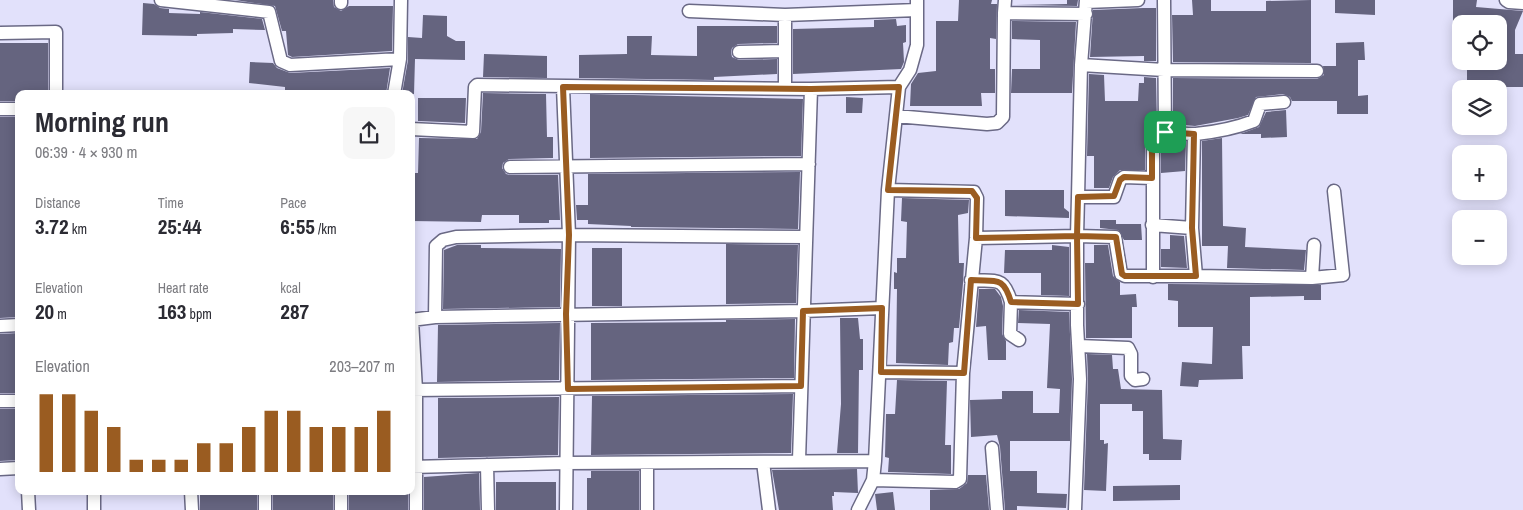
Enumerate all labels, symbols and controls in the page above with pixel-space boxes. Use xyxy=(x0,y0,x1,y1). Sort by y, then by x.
map controls xyxy=(1452,15,1507,265)
button: locate xyxy=(1452,15,1507,70)
button: layers xyxy=(1452,80,1507,135)
text: Morning run xyxy=(35,103,169,141)
button: share xyxy=(343,107,395,159)
pin xyxy=(1144,111,1186,153)
icon: arrive xyxy=(1151,118,1179,146)
text: 06:39 · 4 × 930 m xyxy=(35,141,138,163)
button: + xyxy=(1452,145,1507,200)
text: Distance xyxy=(35,194,80,212)
text: Time xyxy=(158,194,184,212)
text: Pace xyxy=(280,194,307,212)
button: − xyxy=(1452,210,1507,265)
text: 3.72 xyxy=(35,212,69,241)
text: 25:44 xyxy=(158,212,202,241)
text: 6:55 xyxy=(280,212,315,241)
text: km xyxy=(69,220,87,238)
text: /km xyxy=(315,220,336,238)
text: Elevation xyxy=(35,279,83,297)
text: Heart rate xyxy=(158,279,209,297)
text: kcal xyxy=(280,279,301,297)
text: 20 xyxy=(35,297,54,326)
text: 163 xyxy=(158,297,186,326)
text: 287 xyxy=(280,297,309,326)
text: m xyxy=(54,305,67,323)
text: bpm xyxy=(186,305,212,323)
text: Elevation xyxy=(35,355,90,377)
text: 203–207 m xyxy=(329,355,395,377)

